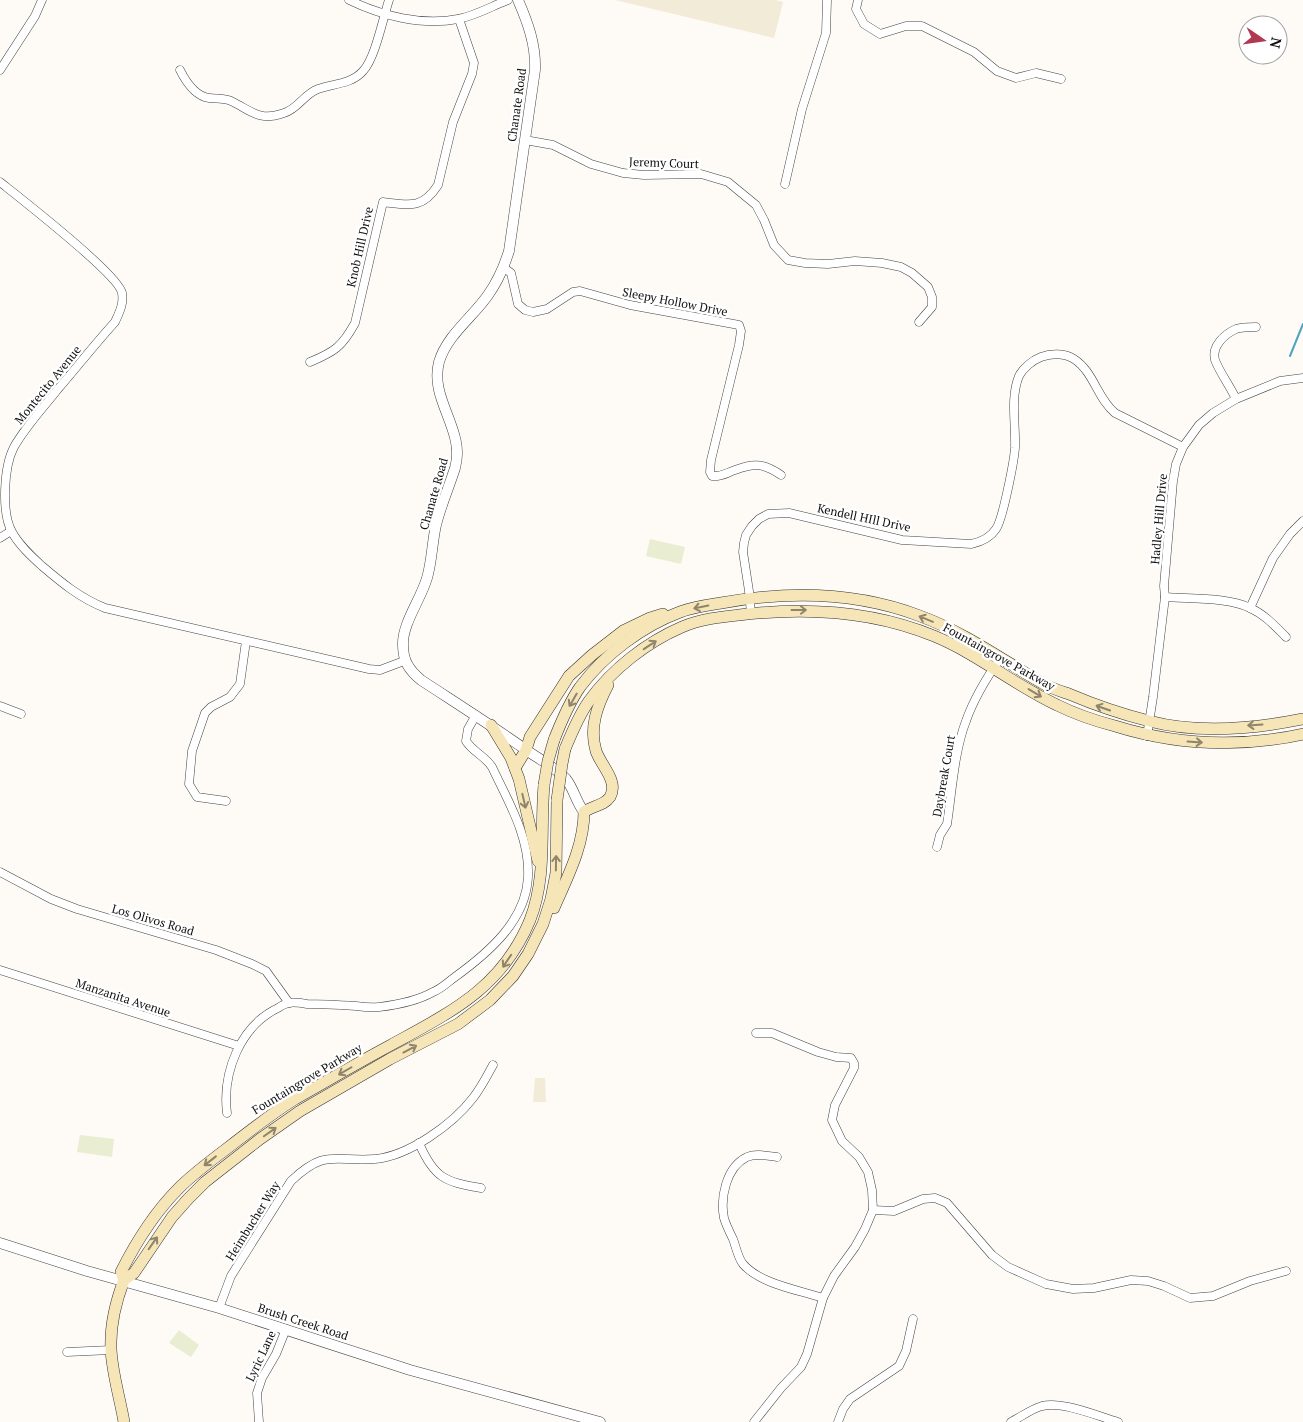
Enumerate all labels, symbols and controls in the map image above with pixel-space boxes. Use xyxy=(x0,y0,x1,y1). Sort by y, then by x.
north arrow xyxy=(1238,15,1288,65)
text: N xyxy=(1266,36,1287,51)
street label: Chanate Road xyxy=(504,67,529,143)
street label: Jeremy Court xyxy=(629,154,700,171)
street label: Knob Hill Drive xyxy=(343,205,376,289)
street label: Sleepy Hollow Drive xyxy=(621,284,729,319)
street label: Montecito Avenue xyxy=(11,342,84,427)
street label: Chanate Road xyxy=(416,456,451,532)
street label: Hadley Hill Drive xyxy=(1147,473,1170,565)
street label: Kendell HIll Drive xyxy=(816,500,912,535)
one-way arrow xyxy=(694,603,710,612)
one-way arrow xyxy=(790,605,807,615)
one-way arrow xyxy=(919,613,934,623)
street label: Fountaingrove Parkway xyxy=(941,620,1059,694)
one-way arrow xyxy=(642,640,656,650)
one-way arrow xyxy=(1028,688,1042,698)
one-way arrow xyxy=(568,692,578,707)
one-way arrow xyxy=(1096,703,1112,712)
one-way arrow xyxy=(1247,721,1263,730)
street label: Daybreak Court xyxy=(929,733,958,818)
one-way arrow xyxy=(1187,737,1203,747)
one-way arrow xyxy=(520,792,529,808)
one-way arrow xyxy=(551,855,561,872)
street label: Los Olivos Road xyxy=(110,901,196,939)
one-way arrow xyxy=(502,954,512,968)
street label: Manzanita Avenue xyxy=(74,975,172,1020)
street label: Fountaingrove Parkway xyxy=(249,1039,365,1117)
one-way arrow xyxy=(402,1044,417,1053)
one-way arrow xyxy=(337,1066,352,1076)
one-way arrow xyxy=(263,1127,277,1137)
one-way arrow xyxy=(204,1156,217,1167)
street label: Heimbucher Way xyxy=(222,1177,284,1263)
one-way arrow xyxy=(148,1236,158,1250)
street label: Brush Creek Road xyxy=(256,1300,351,1343)
street label: Lyric Lane xyxy=(242,1328,279,1384)

